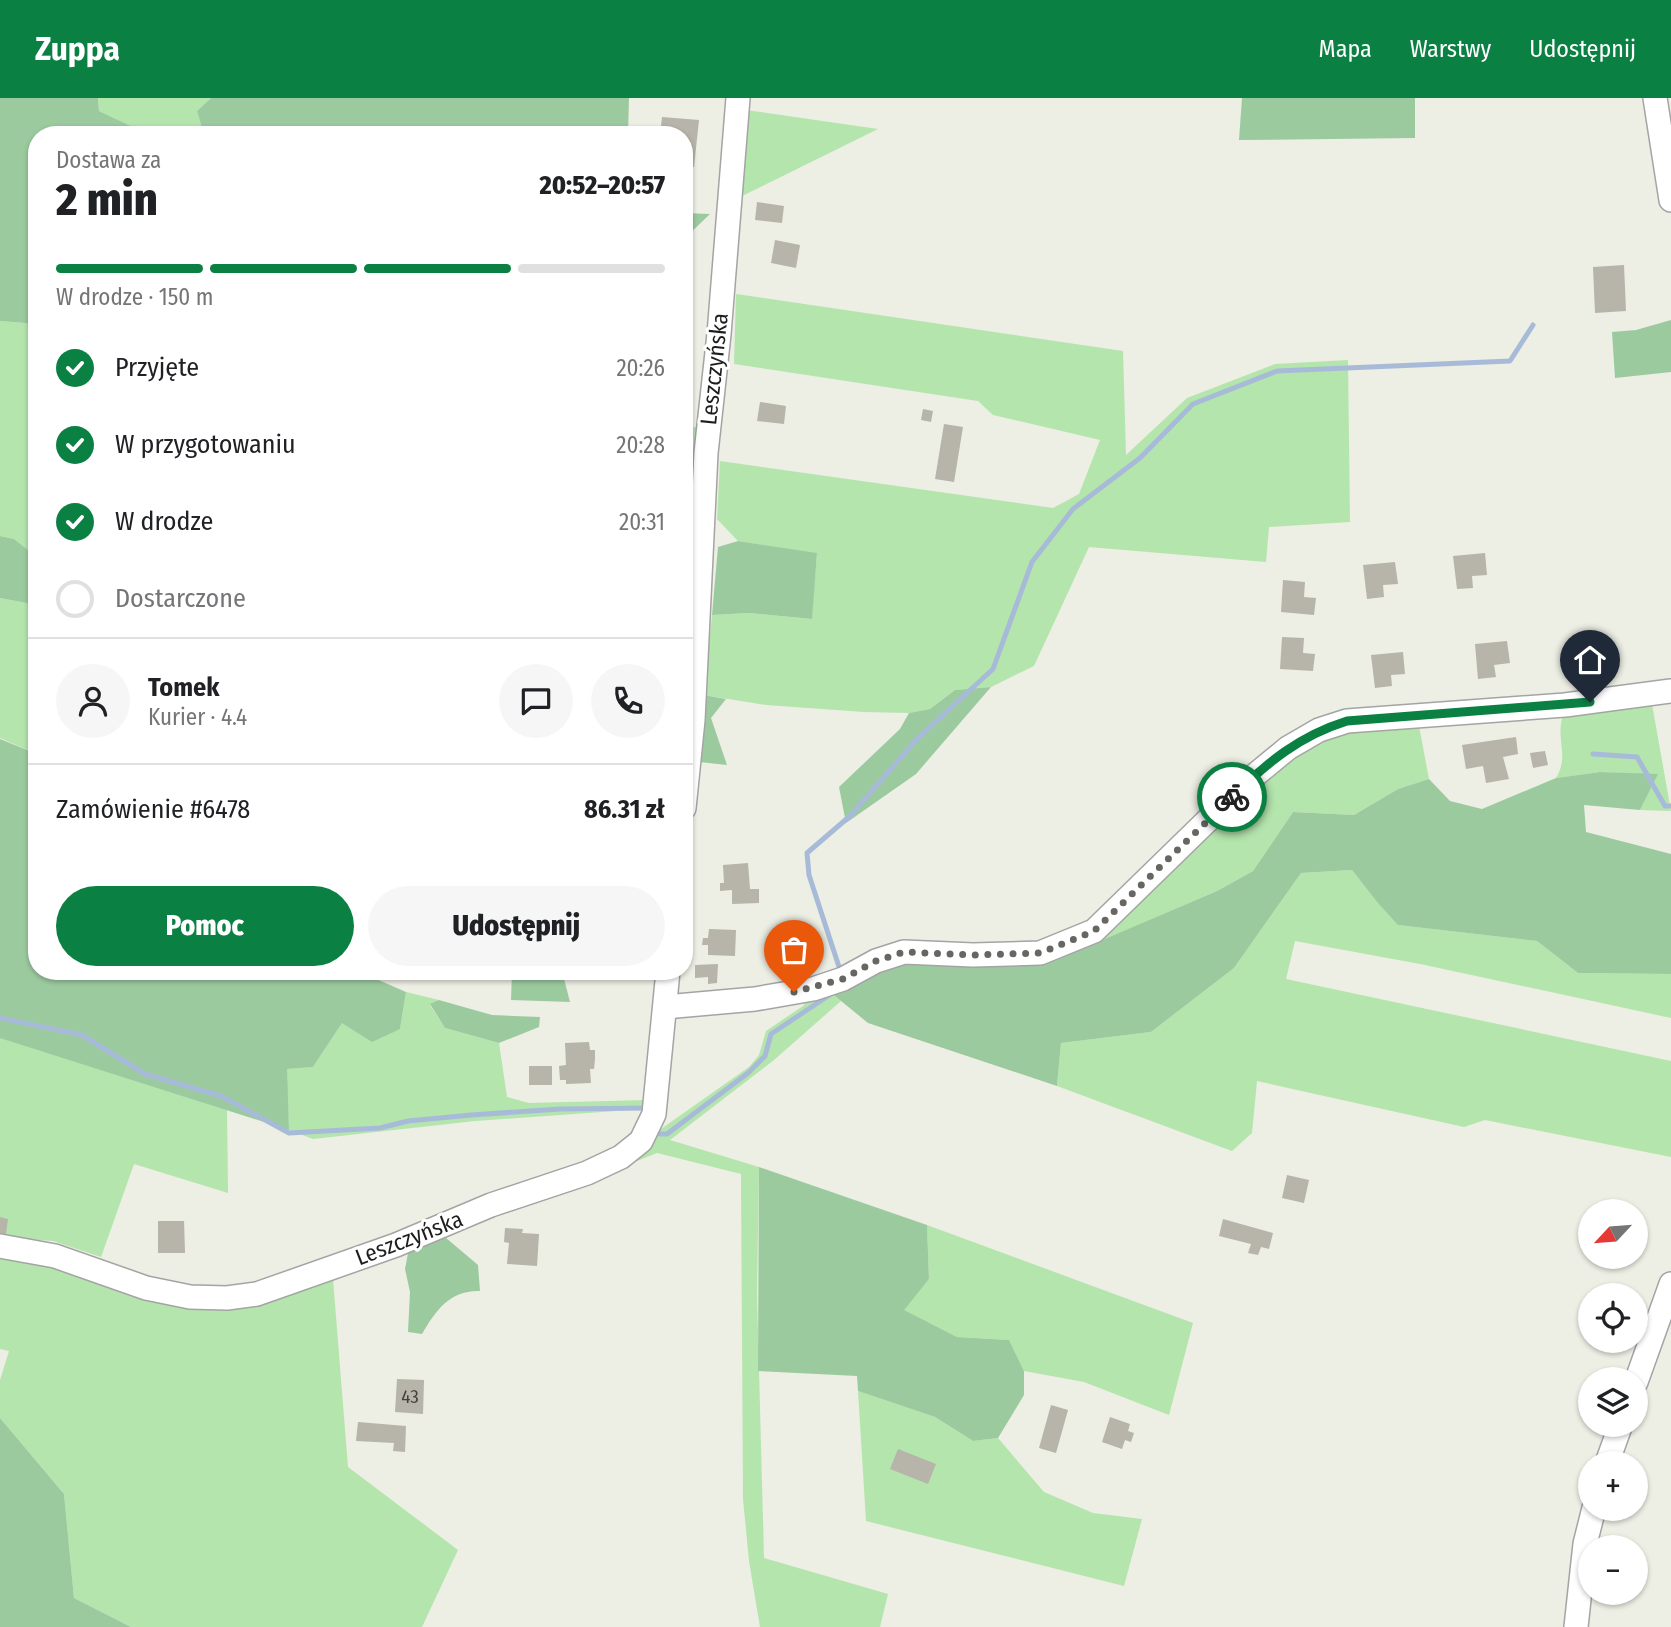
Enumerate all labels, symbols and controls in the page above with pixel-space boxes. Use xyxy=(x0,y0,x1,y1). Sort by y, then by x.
text: Zuppa xyxy=(35,29,120,69)
text: Mapa xyxy=(1319,35,1372,63)
text: Warstwy xyxy=(1410,35,1491,63)
text: Udostępnij xyxy=(1529,35,1636,63)
text: Dostawa za xyxy=(56,146,161,174)
text: 20:52–20:57 xyxy=(539,170,665,201)
text: 2 min xyxy=(56,172,158,227)
text: W drodze · 150 m xyxy=(56,283,213,311)
street label: Leszczyńska xyxy=(694,312,734,426)
icon: check xyxy=(56,349,94,387)
text: Przyjęte xyxy=(115,352,199,383)
text: 20:26 xyxy=(616,354,665,382)
icon: check xyxy=(56,426,94,464)
text: W przygotowaniu xyxy=(115,429,296,460)
text: 20:28 xyxy=(616,431,665,459)
icon: check xyxy=(56,503,94,541)
text: W drodze xyxy=(115,506,213,537)
text: 20:31 xyxy=(619,508,665,536)
text: Dostarczone xyxy=(115,583,246,614)
pin xyxy=(1560,630,1620,702)
icon: home xyxy=(1571,641,1609,679)
button: person xyxy=(56,664,130,738)
button: chat xyxy=(499,664,573,738)
button: phone xyxy=(591,664,665,738)
text: Tomek xyxy=(148,672,219,703)
text: Kurier · 4.4 xyxy=(148,703,247,731)
courier xyxy=(1197,762,1267,832)
icon: bike xyxy=(1213,778,1251,816)
text: Zamówienie #6478 xyxy=(56,794,250,825)
text: 86.31 zł xyxy=(584,794,665,825)
button: Pomoc xyxy=(56,886,354,966)
button: Udostępnij xyxy=(368,886,665,966)
pin xyxy=(764,920,824,992)
icon: bag xyxy=(775,931,813,969)
north arrow xyxy=(1578,1199,1648,1269)
map controls xyxy=(1578,1199,1648,1605)
street label: Leszczyńska xyxy=(351,1205,467,1271)
button: locate xyxy=(1578,1283,1648,1353)
button: layers xyxy=(1578,1367,1648,1437)
house number: 43 xyxy=(401,1385,419,1408)
button: + xyxy=(1578,1451,1648,1521)
button: − xyxy=(1578,1535,1648,1605)

